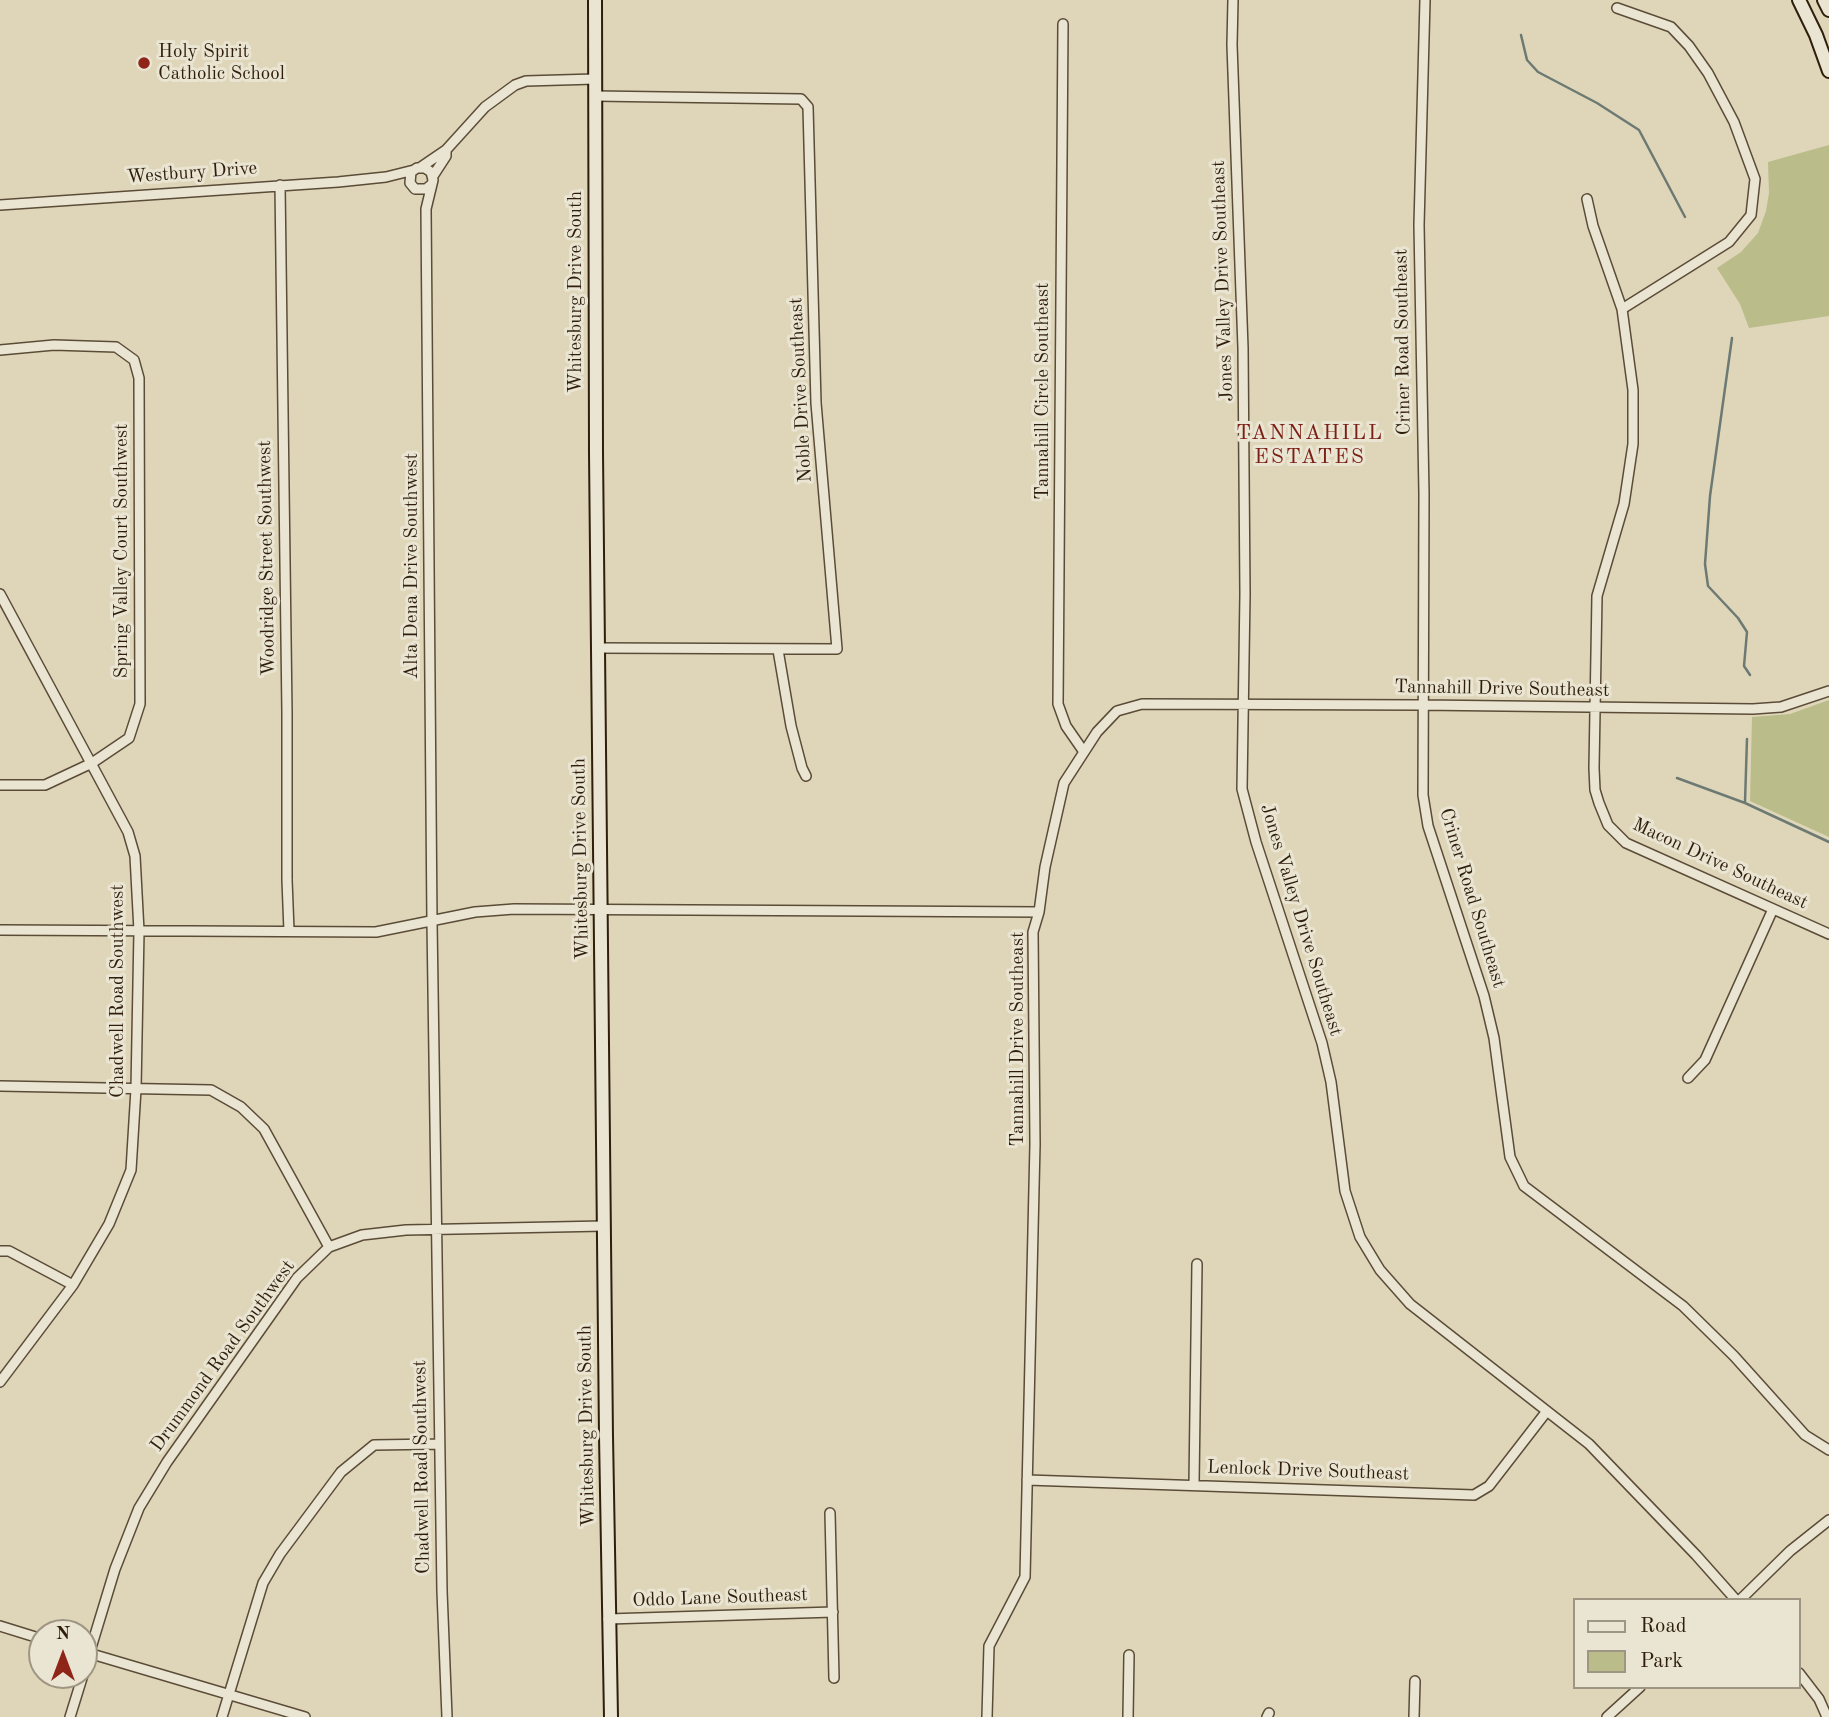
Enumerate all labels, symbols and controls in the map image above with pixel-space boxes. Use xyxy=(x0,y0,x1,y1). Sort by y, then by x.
place label: Holy Spirit Catholic School xyxy=(158,41,285,85)
marker: Holy Spirit Catholic School xyxy=(136,55,152,71)
street label: Westbury Drive xyxy=(126,157,258,189)
street label: Jones Valley Drive Southeast xyxy=(1207,160,1239,402)
street label: Whitesburg Drive South xyxy=(565,191,587,393)
street label: Criner Road Southeast xyxy=(1390,248,1416,436)
street label: Tannahill Circle Southeast xyxy=(1032,282,1054,500)
street label: Noble Drive Southeast xyxy=(785,297,817,483)
district label: TANNAHILL ESTATES xyxy=(1237,420,1383,470)
street label: Spring Valley Court Southwest xyxy=(111,423,133,679)
street label: Woodridge Street Southwest xyxy=(254,440,280,676)
street label: Alta Dena Drive Southwest xyxy=(401,453,423,679)
street label: Tannahill Drive Southeast xyxy=(1394,676,1610,702)
street label: Whitesburg Drive South xyxy=(568,758,594,960)
street label: Jones Valley Drive Southeast xyxy=(1255,801,1347,1039)
street label: Criner Road Southeast xyxy=(1434,805,1510,991)
street label: Macon Drive Southeast xyxy=(1629,813,1811,915)
street label: Chadwell Road Southwest xyxy=(107,884,129,1098)
street label: Tannahill Drive Southeast xyxy=(1007,931,1029,1147)
street label: Drummond Road Southwest xyxy=(146,1256,300,1456)
street label: Whitesburg Drive South xyxy=(574,1325,600,1527)
street label: Chadwell Road Southwest xyxy=(409,1360,435,1574)
street label: Lenlock Drive Southeast xyxy=(1207,1456,1409,1486)
street label: Oddo Lane Southeast xyxy=(632,1584,808,1612)
legend xyxy=(1574,1598,1801,1689)
text: Road xyxy=(1640,1616,1687,1637)
north arrow xyxy=(28,1619,98,1689)
text: N xyxy=(56,1625,70,1644)
text: Park xyxy=(1640,1651,1683,1672)

